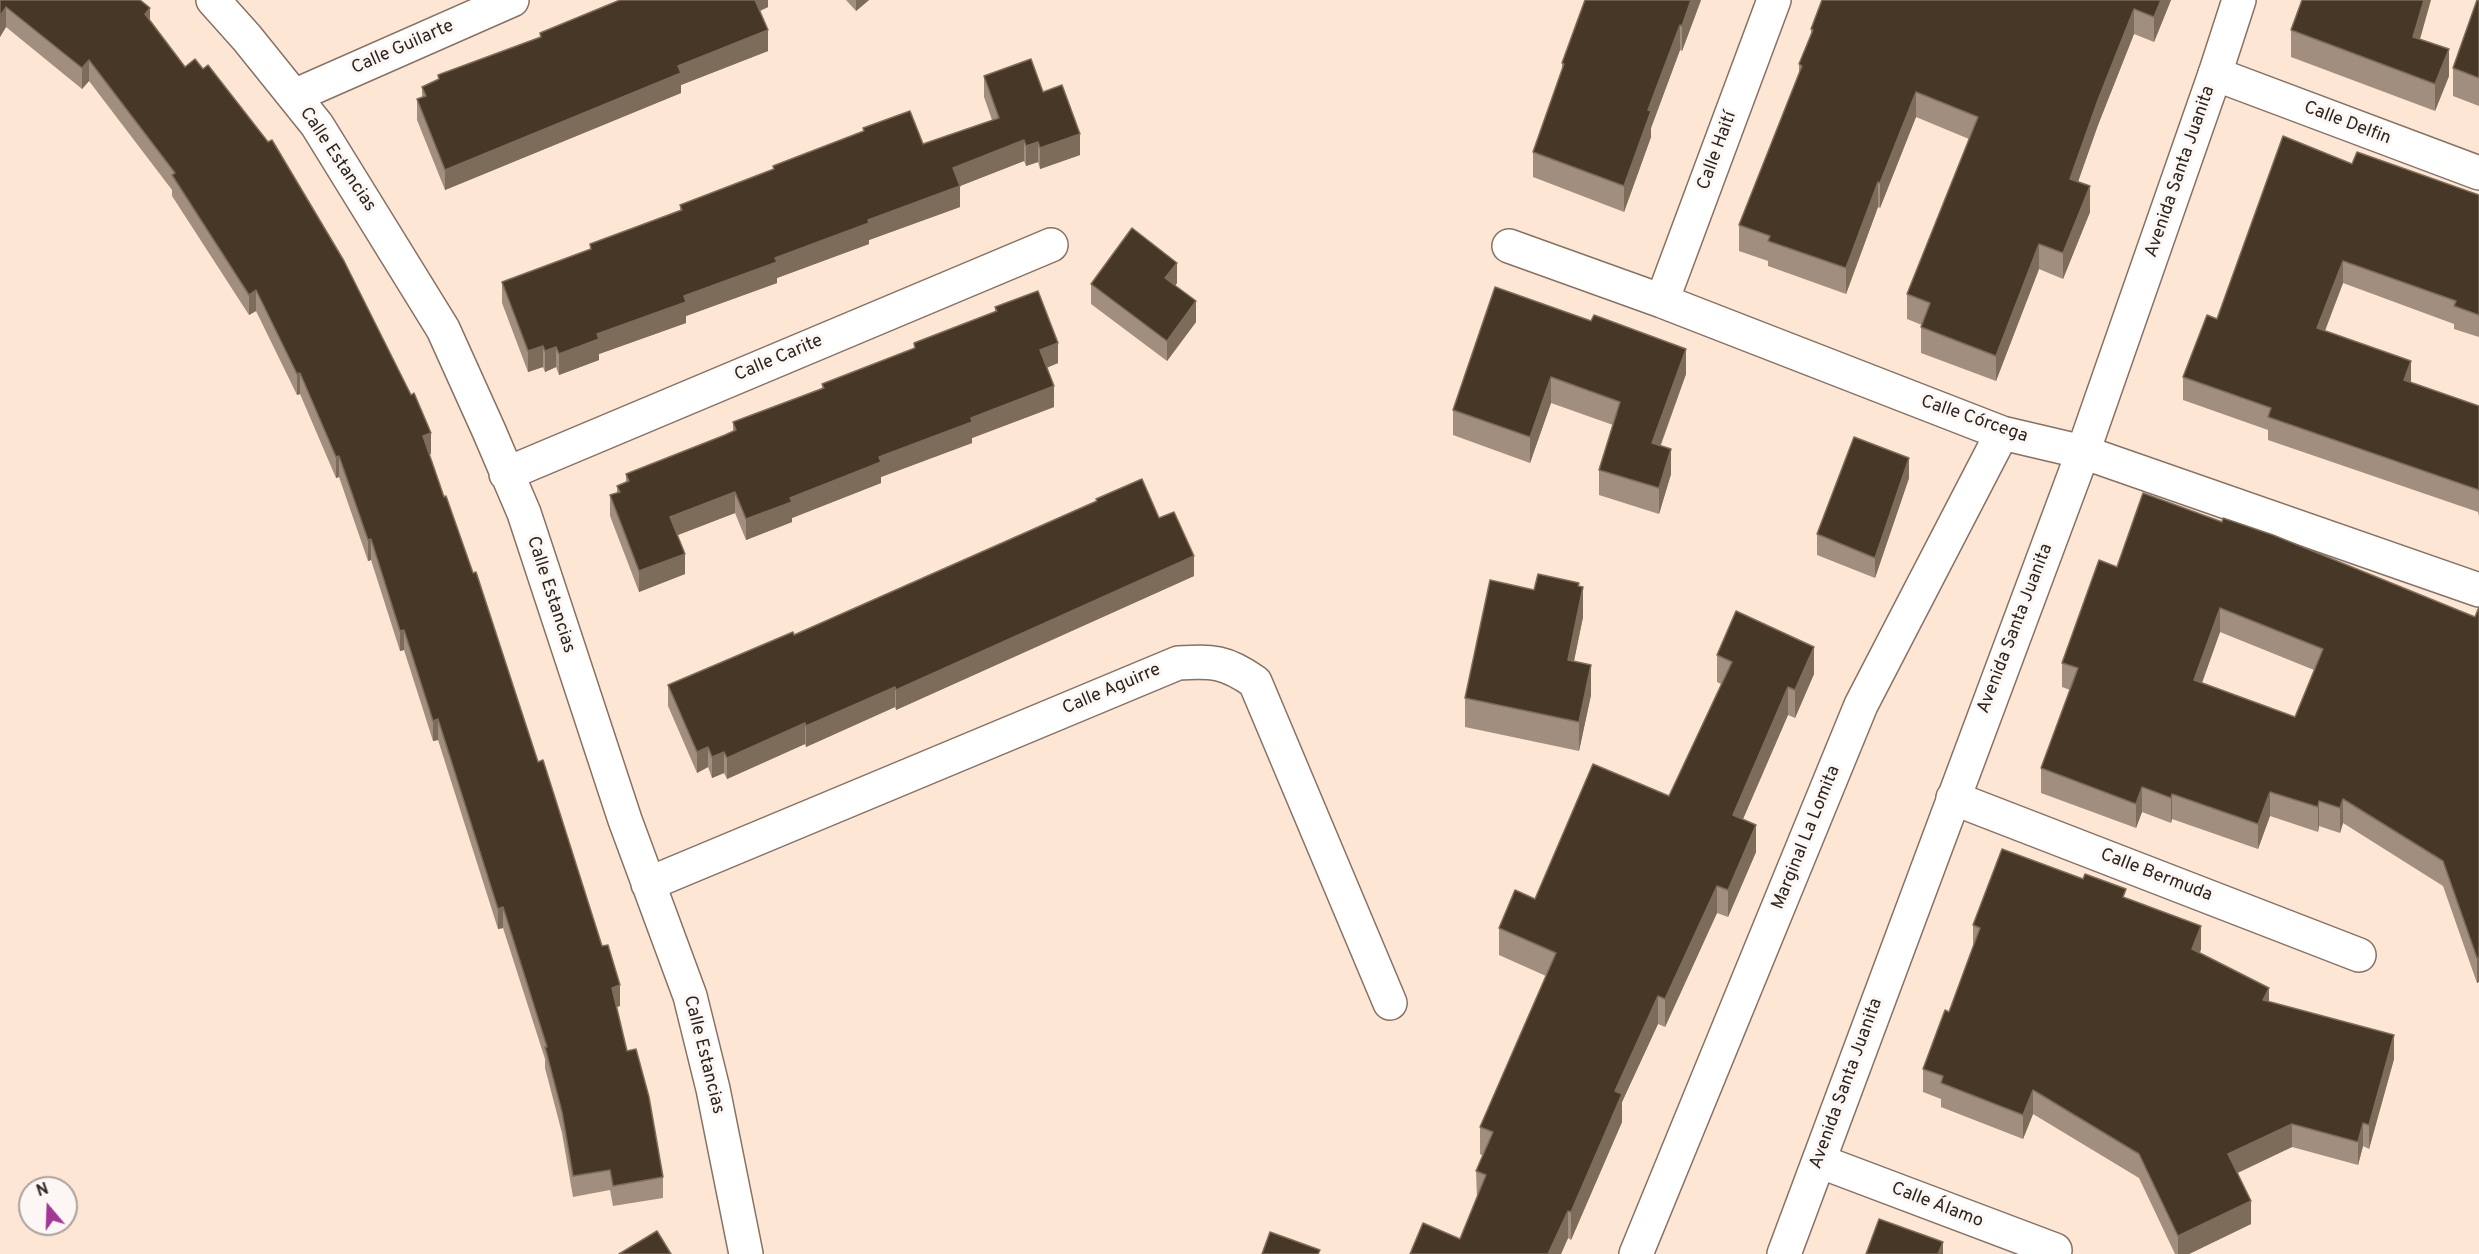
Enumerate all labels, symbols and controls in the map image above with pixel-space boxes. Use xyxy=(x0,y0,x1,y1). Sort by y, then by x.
street label: Calle Guilarte xyxy=(349,16,457,80)
street label: Avenida Santa Juanita xyxy=(2141,83,2221,261)
street label: Calle Delfin xyxy=(2300,97,2394,151)
street label: Calle Estancias xyxy=(294,104,380,216)
street label: Calle Haití xyxy=(1694,109,1742,193)
street label: Calle Carite xyxy=(732,331,826,387)
street label: Calle Córcega xyxy=(1918,392,2030,448)
street label: Calle Estancias xyxy=(521,534,579,656)
street label: Avenida Santa Juanita xyxy=(1974,541,2058,717)
street label: Calle Aguirre xyxy=(1060,660,1164,720)
street label: Marginal La Lomita xyxy=(1768,763,1846,913)
street label: Calle Bermuda xyxy=(2097,845,2215,907)
street label: Calle Estancias xyxy=(678,993,728,1117)
street label: Avenida Santa Juanita xyxy=(1806,996,1888,1172)
north arrow xyxy=(18,1176,78,1236)
street label: Calle Álamo xyxy=(1888,1179,1986,1233)
text: N xyxy=(34,1180,51,1202)

